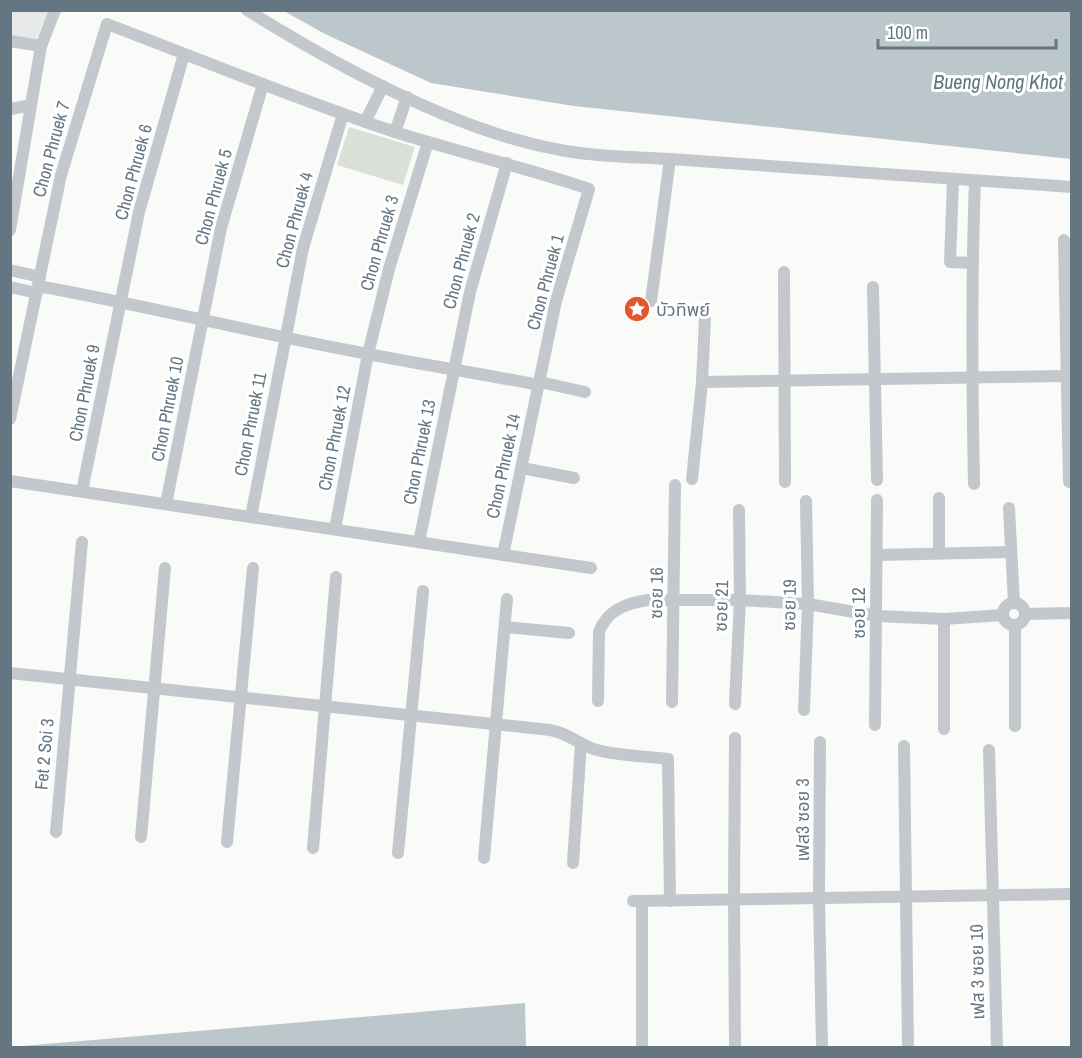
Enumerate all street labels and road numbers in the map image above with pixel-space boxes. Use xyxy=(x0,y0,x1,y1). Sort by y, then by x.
street label: Chon Phruek 7 xyxy=(26,98,76,200)
street label: Chon Phruek 6 xyxy=(108,121,158,223)
street label: Chon Phruek 5 xyxy=(188,146,238,248)
street label: Chon Phruek 4 xyxy=(269,169,319,271)
street label: Chon Phruek 3 xyxy=(353,192,405,294)
street label: Chon Phruek 2 xyxy=(436,210,486,312)
street label: Chon Phruek 1 xyxy=(520,230,570,333)
street label: Chon Phruek 9 xyxy=(62,342,106,444)
street label: Chon Phruek 10 xyxy=(145,354,189,464)
street label: Chon Phruek 11 xyxy=(228,369,272,478)
street label: Chon Phruek 12 xyxy=(312,383,356,493)
street label: Chon Phruek 13 xyxy=(397,397,441,507)
street label: Chon Phruek 14 xyxy=(480,411,526,521)
street label: ซอย 16 xyxy=(643,567,669,619)
street label: ซอย 21 xyxy=(708,579,734,632)
street label: ซอย 19 xyxy=(776,579,802,631)
street label: ซอย 12 xyxy=(846,587,871,639)
street label: Fet 2 Soi 3 xyxy=(28,717,60,791)
street label: เฟส3 ซอย 3 xyxy=(790,778,815,862)
street label: เฟส 3 ซอย 10 xyxy=(964,924,990,1020)

